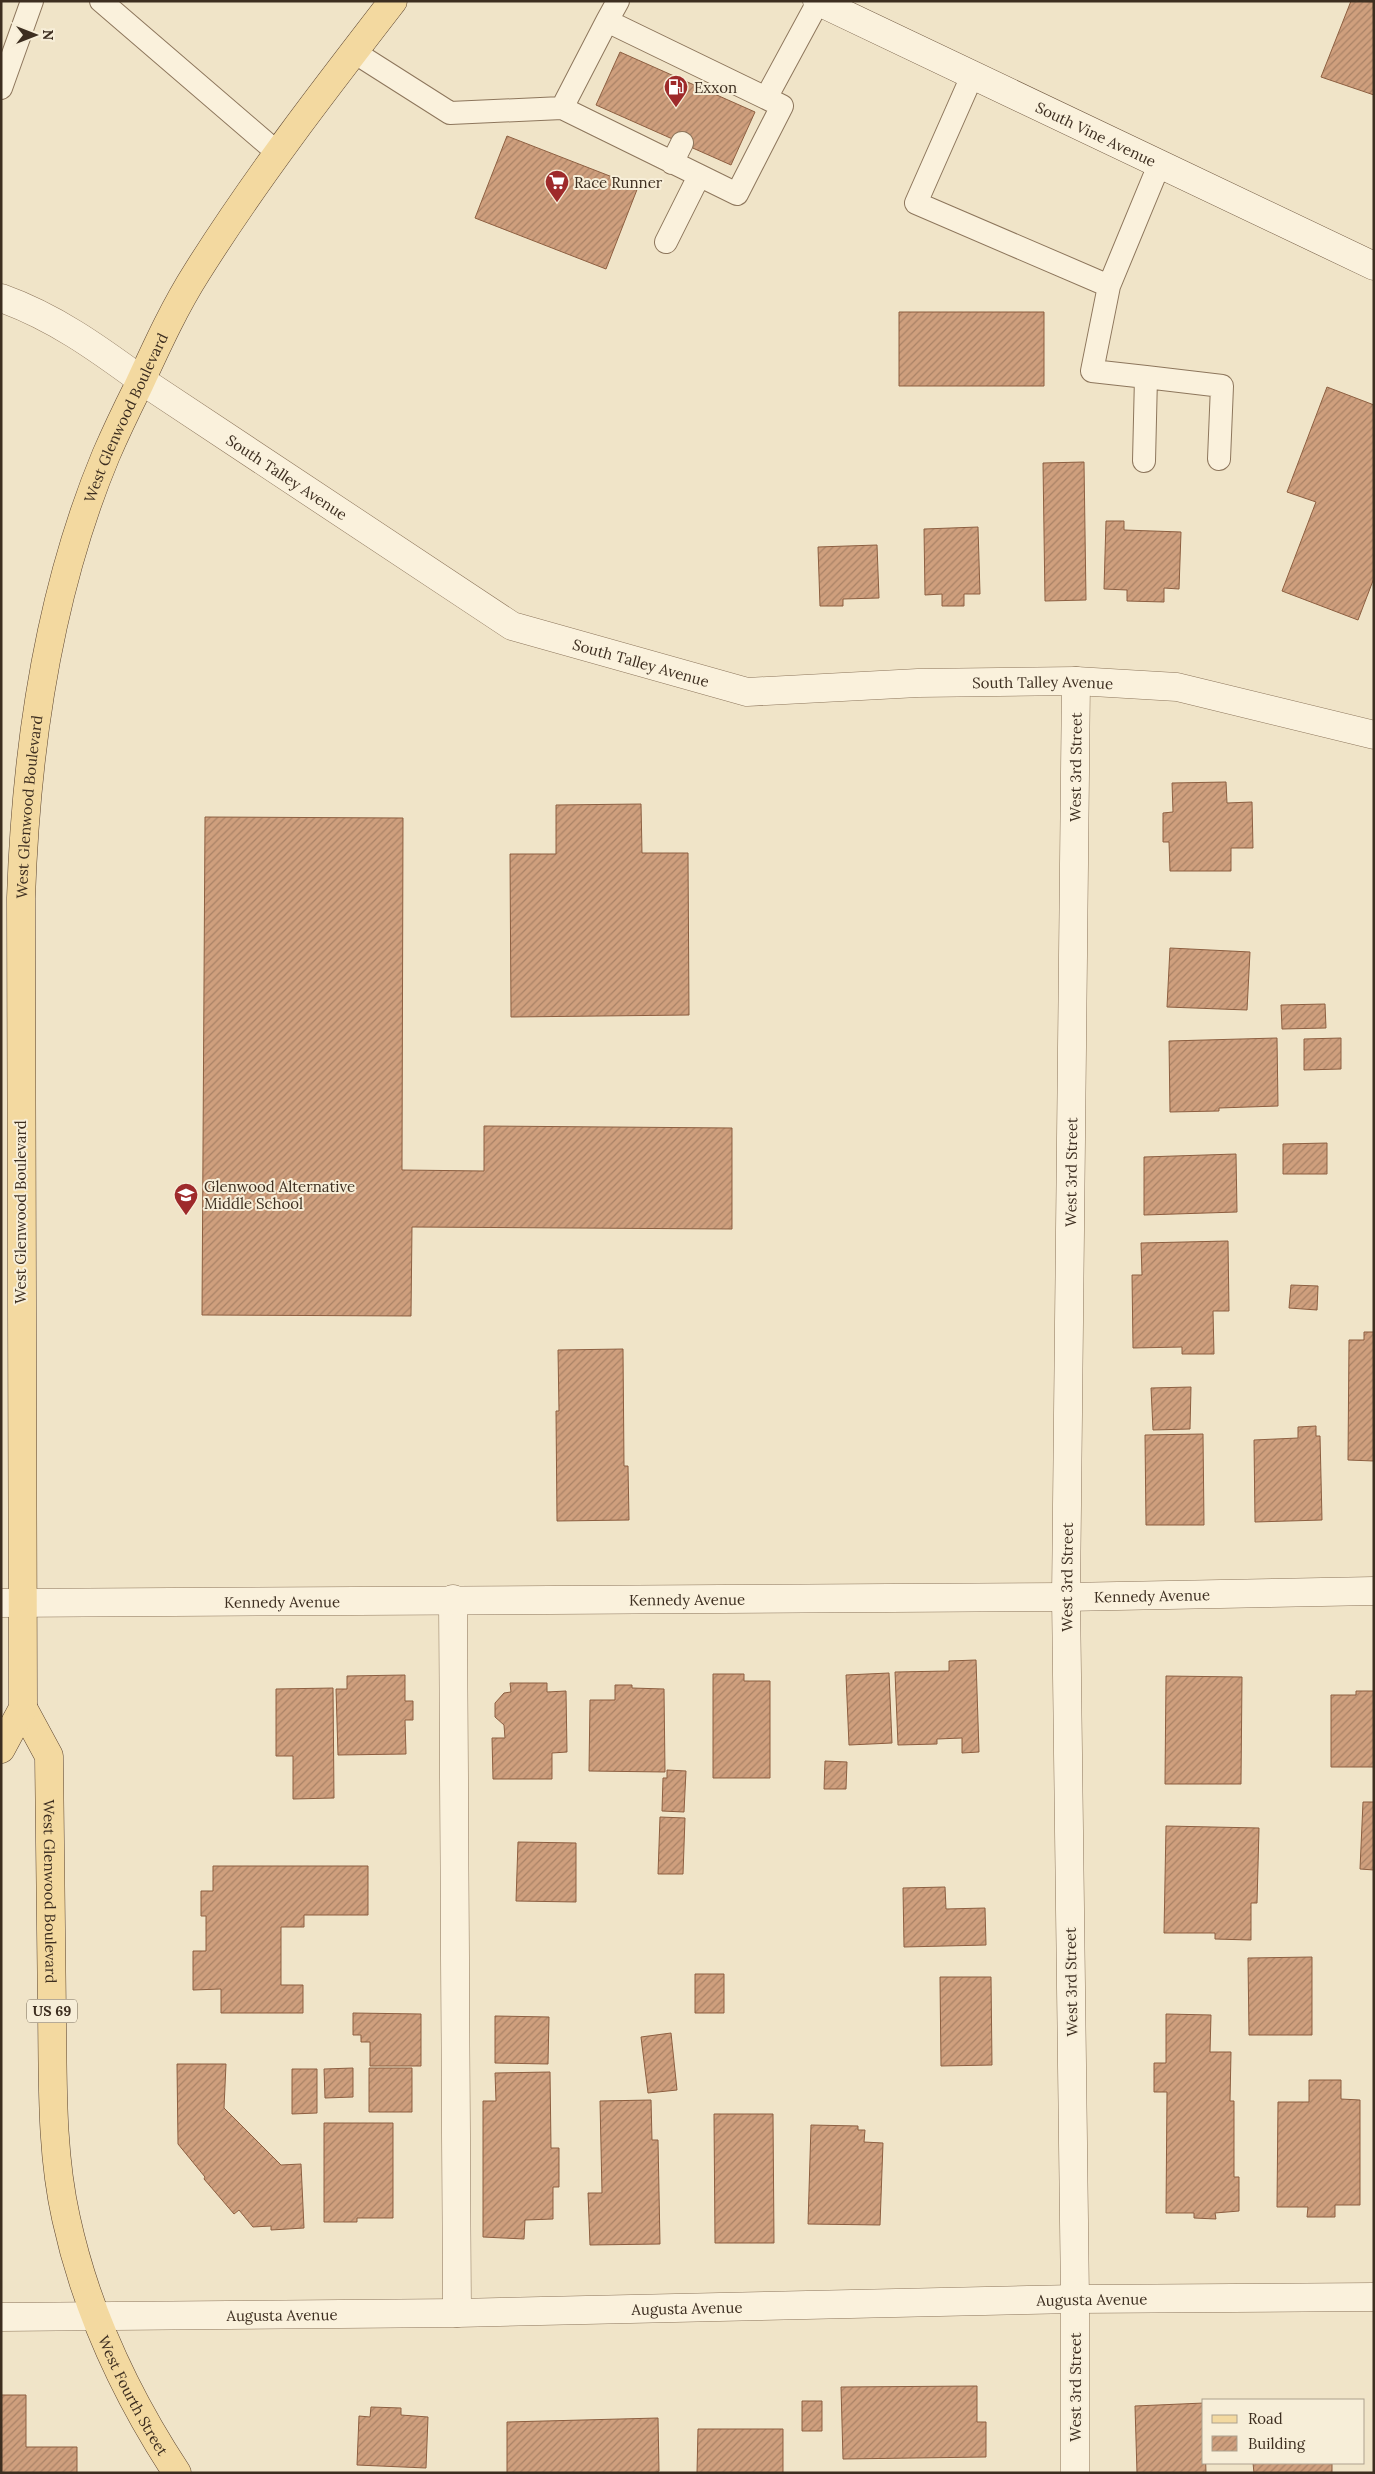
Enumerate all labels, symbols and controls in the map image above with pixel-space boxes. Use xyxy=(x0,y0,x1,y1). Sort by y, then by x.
north arrow xyxy=(10,10,60,60)
text: N xyxy=(39,30,57,41)
fuel station icon: Exxon xyxy=(663,74,689,108)
place label: Exxon xyxy=(694,78,737,97)
street label: South Vine Avenue xyxy=(1033,97,1159,170)
supermarket icon: Race Runner xyxy=(544,169,570,203)
place label: Race Runner xyxy=(574,173,663,192)
street label: West Glenwood Boulevard xyxy=(79,330,171,505)
street label: South Talley Avenue xyxy=(223,430,351,524)
street label: South Talley Avenue xyxy=(571,634,712,690)
street label: South Talley Avenue xyxy=(972,671,1114,693)
street label: West 3rd Street xyxy=(1065,712,1085,822)
street label: West Glenwood Boulevard xyxy=(11,714,46,899)
street label: West 3rd Street xyxy=(1061,1117,1081,1227)
street label: West Glenwood Boulevard xyxy=(11,1120,30,1304)
place label: Glenwood Alternative Middle School xyxy=(204,1177,355,1213)
school or university icon: Glenwood Alternative Middle School xyxy=(173,1182,199,1216)
street label: West 3rd Street xyxy=(1056,1522,1076,1632)
street label: Kennedy Avenue xyxy=(1094,1585,1210,1606)
street label: Kennedy Avenue xyxy=(629,1589,745,1609)
street label: Kennedy Avenue xyxy=(224,1592,340,1611)
street label: West Glenwood Boulevard xyxy=(40,1799,61,1983)
street label: West 3rd Street xyxy=(1061,1927,1081,2037)
road number: US 69 xyxy=(27,2000,77,2022)
street label: Augusta Avenue xyxy=(1035,2289,1147,2309)
street label: Augusta Avenue xyxy=(630,2297,743,2319)
street label: Augusta Avenue xyxy=(225,2305,338,2325)
street label: West Fourth Street xyxy=(95,2332,173,2459)
street label: West 3rd Street xyxy=(1066,2332,1085,2442)
legend xyxy=(1202,2399,1365,2464)
text: Road xyxy=(1248,2409,1283,2428)
text: Building xyxy=(1248,2434,1306,2453)

